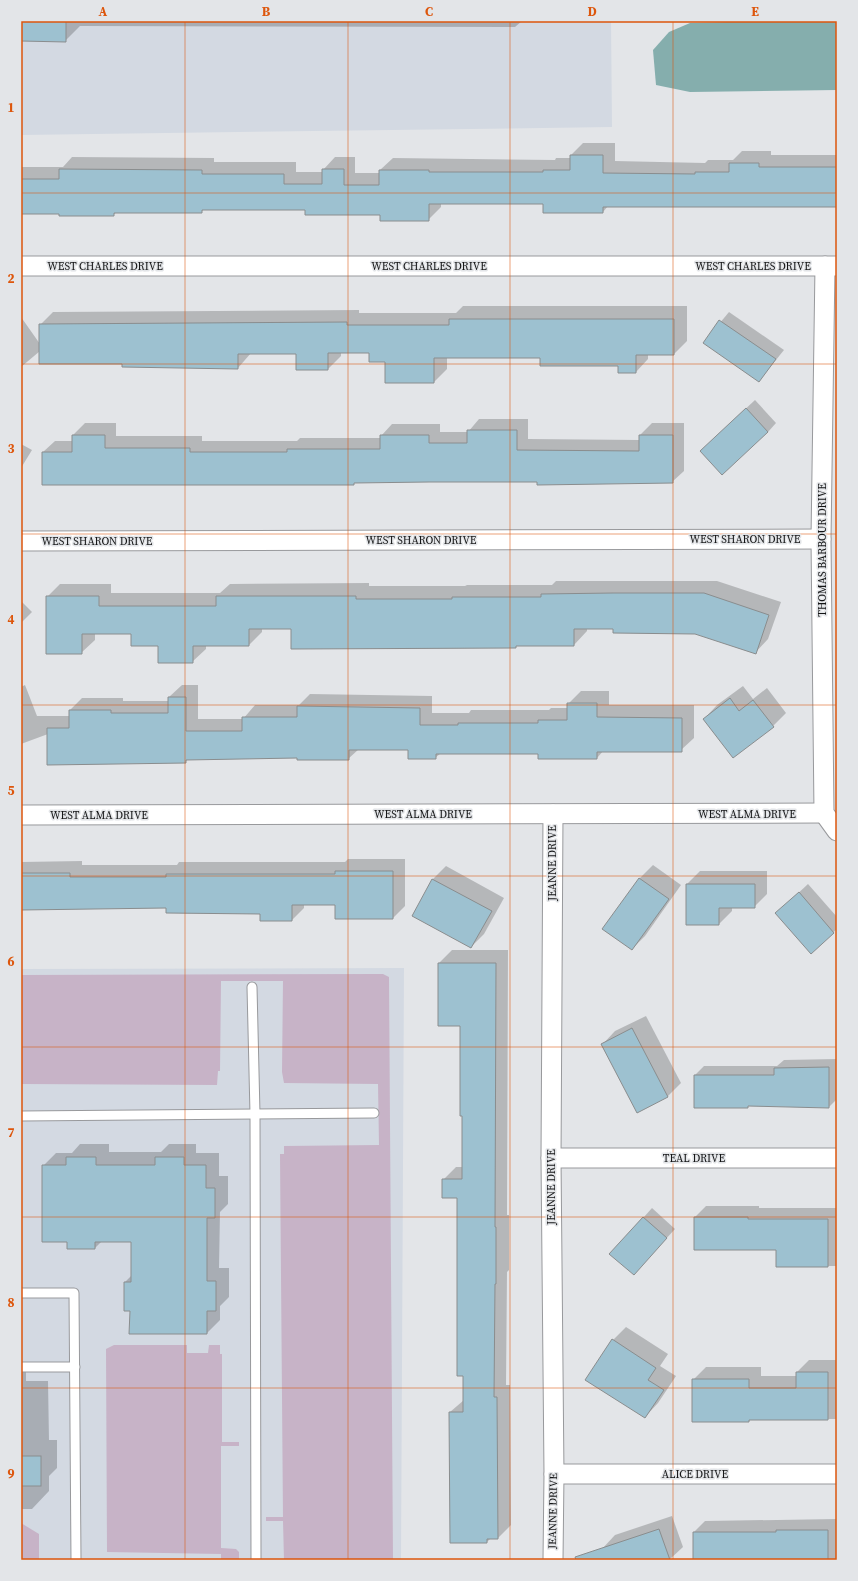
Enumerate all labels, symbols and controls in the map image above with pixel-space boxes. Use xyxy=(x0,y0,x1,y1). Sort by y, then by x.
text: A xyxy=(99,3,108,20)
text: B xyxy=(262,3,271,20)
text: C xyxy=(425,3,433,20)
text: D xyxy=(587,3,597,20)
text: E xyxy=(751,3,759,20)
text: 1 xyxy=(7,99,15,116)
street label: WEST CHARLES DRIVE xyxy=(47,259,163,274)
street label: WEST CHARLES DRIVE xyxy=(371,259,487,274)
street label: WEST CHARLES DRIVE xyxy=(695,259,811,274)
text: 2 xyxy=(7,270,15,287)
text: 3 xyxy=(7,440,15,457)
street label: THOMAS BARBOUR DRIVE xyxy=(815,483,830,617)
street label: WEST SHARON DRIVE xyxy=(689,532,801,547)
street label: WEST SHARON DRIVE xyxy=(365,533,477,548)
street label: WEST SHARON DRIVE xyxy=(41,534,153,549)
text: 4 xyxy=(7,611,15,628)
text: 5 xyxy=(7,782,15,799)
street label: WEST ALMA DRIVE xyxy=(374,807,472,822)
street label: WEST ALMA DRIVE xyxy=(698,807,796,822)
street label: WEST ALMA DRIVE xyxy=(50,808,148,823)
street label: JEANNE DRIVE xyxy=(545,825,560,902)
text: 6 xyxy=(7,953,15,970)
text: 7 xyxy=(7,1124,15,1141)
street label: JEANNE DRIVE xyxy=(544,1149,559,1226)
street label: TEAL DRIVE xyxy=(663,1151,726,1166)
text: 8 xyxy=(7,1294,15,1311)
text: 9 xyxy=(7,1465,15,1482)
street label: ALICE DRIVE xyxy=(662,1467,728,1482)
street label: JEANNE DRIVE xyxy=(545,1473,561,1550)

